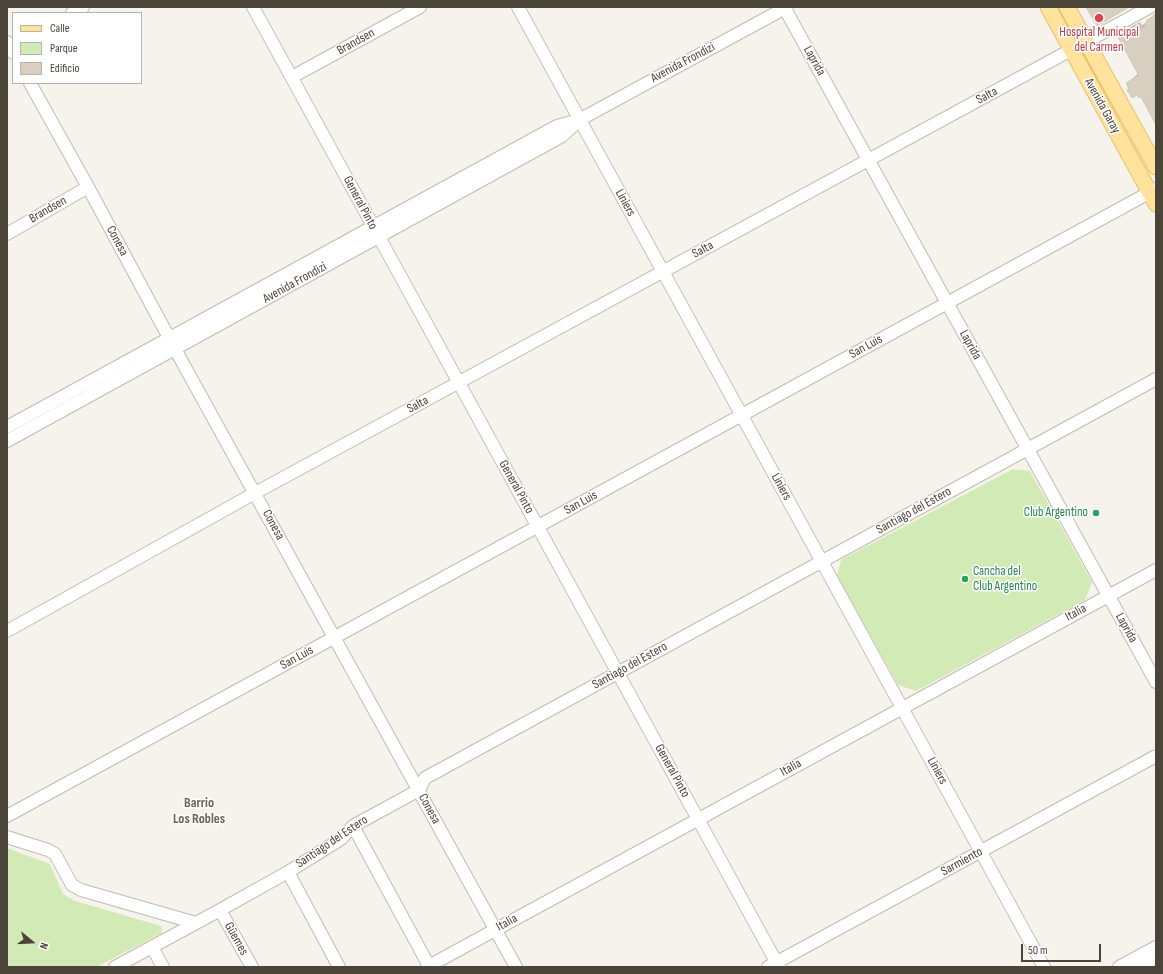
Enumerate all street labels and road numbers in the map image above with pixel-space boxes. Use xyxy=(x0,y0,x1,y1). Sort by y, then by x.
street label: Brandsen xyxy=(334,25,378,59)
street label: Avenida Frondizi xyxy=(648,40,718,86)
street label: Laprida xyxy=(799,43,829,79)
street label: Avenida Garay xyxy=(1080,76,1124,136)
street label: Salta xyxy=(974,84,1000,108)
street label: General Pinto xyxy=(339,174,381,232)
street label: Liniers xyxy=(611,187,639,219)
street label: Brandsen xyxy=(26,193,70,227)
street label: Conesa xyxy=(103,223,131,259)
street label: Salta xyxy=(690,238,716,262)
street label: Avenida Frondizi xyxy=(260,259,330,307)
street label: Laprida xyxy=(955,327,985,363)
street label: San Luis xyxy=(847,332,885,362)
street label: Salta xyxy=(405,393,431,417)
street label: General Pinto xyxy=(495,458,537,516)
street label: Liniers xyxy=(767,471,795,503)
street label: Santiago del Estero xyxy=(874,484,954,538)
street label: San Luis xyxy=(562,488,600,518)
street label: Conesa xyxy=(258,507,288,543)
street label: Italia xyxy=(1063,601,1089,625)
street label: Laprida xyxy=(1111,610,1141,646)
street label: Santiago del Estero xyxy=(590,639,670,693)
street label: San Luis xyxy=(278,643,316,673)
street label: General Pinto xyxy=(651,742,693,800)
street label: Liniers xyxy=(923,755,951,787)
street label: Italia xyxy=(778,756,804,780)
street label: Conesa xyxy=(414,791,444,827)
street label: Santiago del Estero xyxy=(293,812,371,872)
street label: Sarmiento xyxy=(938,844,986,880)
street label: Italia xyxy=(494,911,520,935)
street label: Güemes xyxy=(221,920,251,958)

